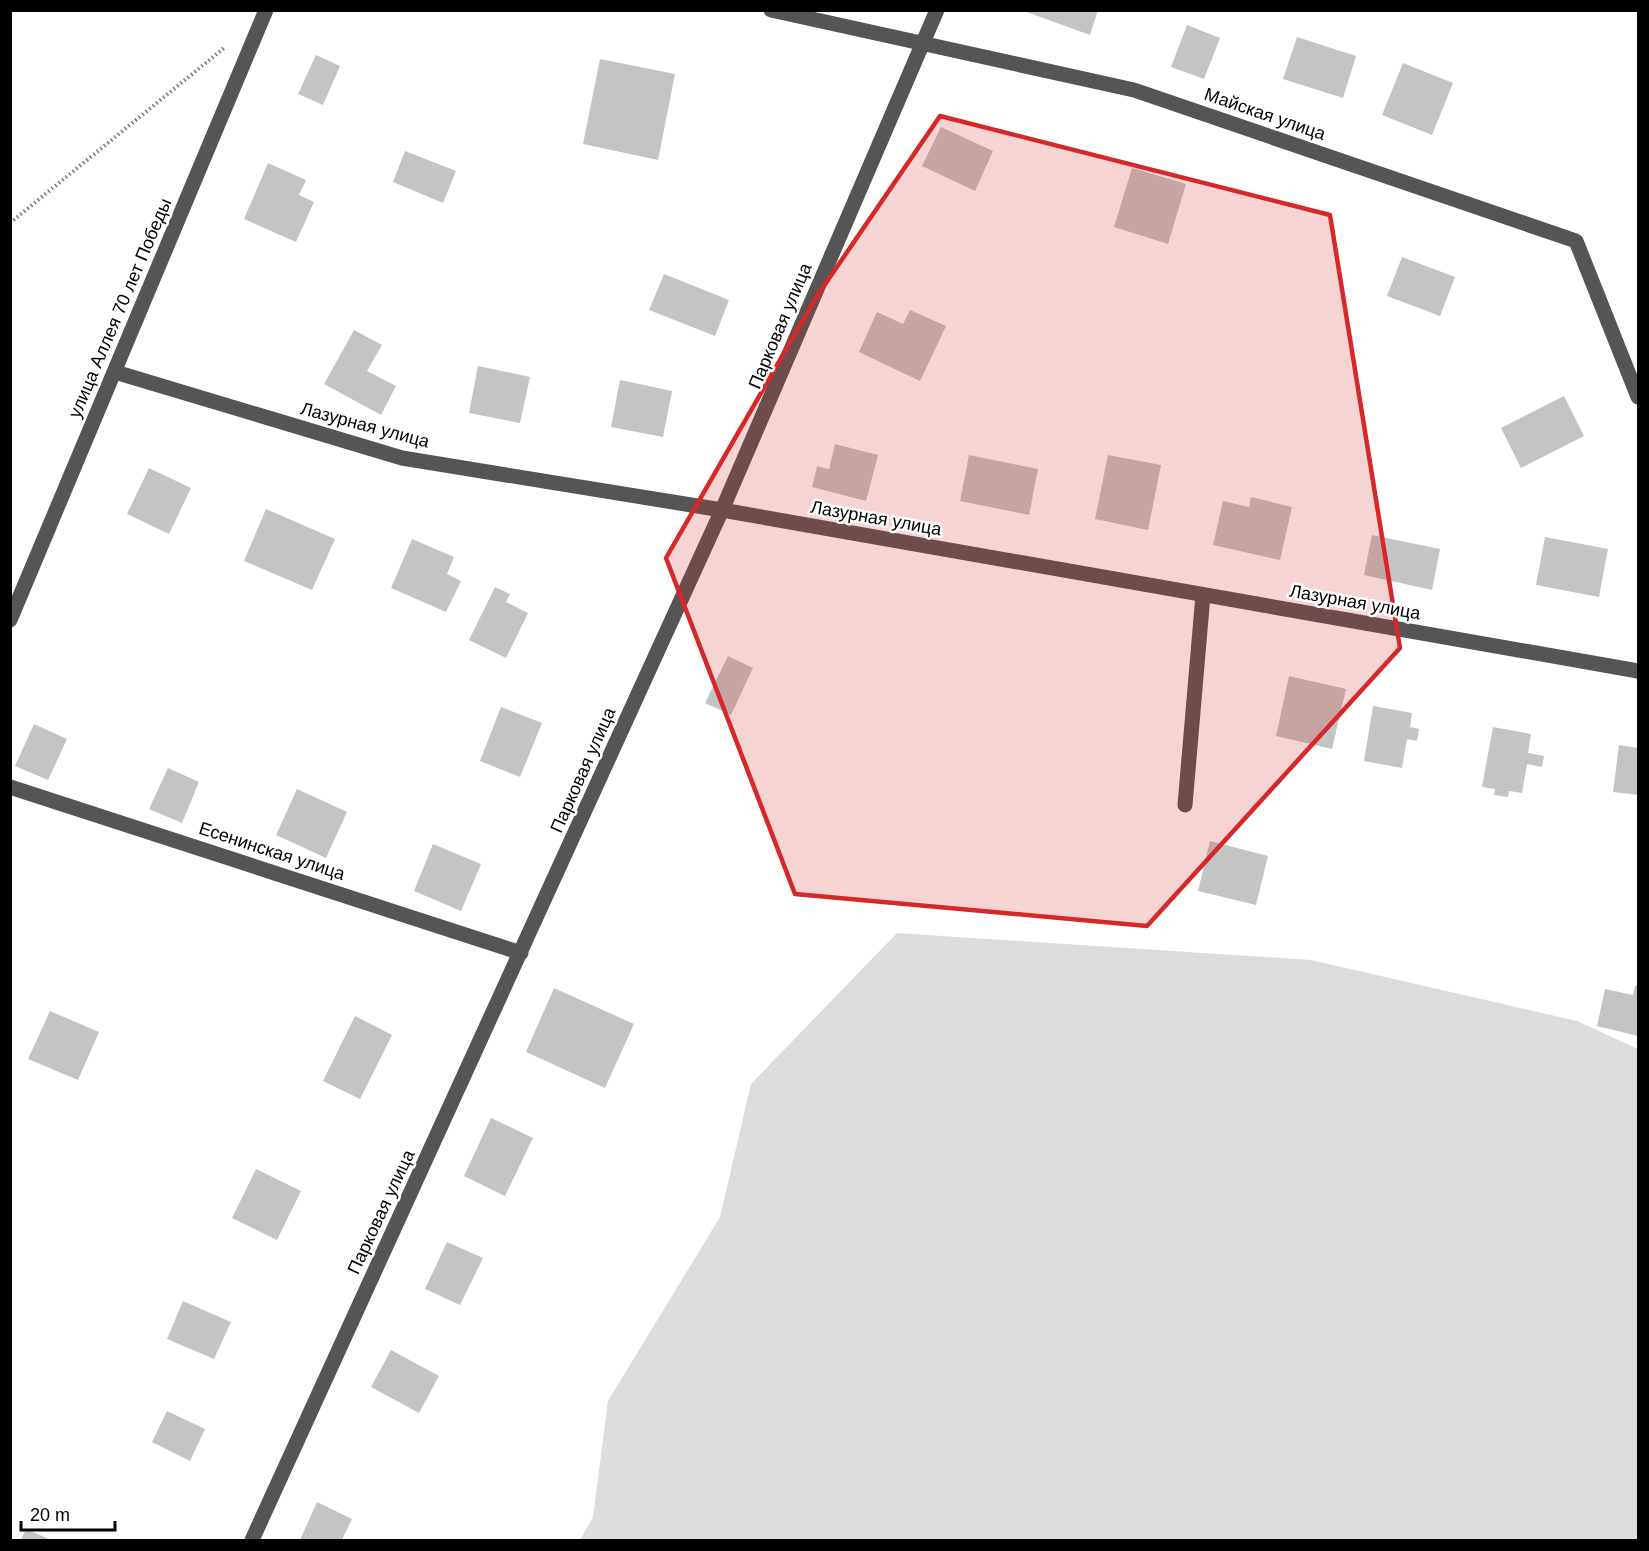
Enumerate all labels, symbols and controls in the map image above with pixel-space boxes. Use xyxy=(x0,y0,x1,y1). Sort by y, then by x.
street label: Майская улица xyxy=(1202,84,1329,144)
street label: улица Аллея 70 лет Победы xyxy=(65,195,175,421)
street label: Парковая улица xyxy=(744,259,816,392)
street label: Лазурная улица xyxy=(298,398,433,452)
street label: Лазурная улица xyxy=(809,497,944,540)
street label: Лазурная улица xyxy=(1288,581,1423,624)
street label: Парковая улица xyxy=(546,704,620,836)
street label: Есенинская улица xyxy=(197,818,348,884)
street label: Парковая улица xyxy=(343,1146,419,1277)
scale bar xyxy=(21,1494,116,1532)
text: 20 m xyxy=(30,1505,70,1525)

